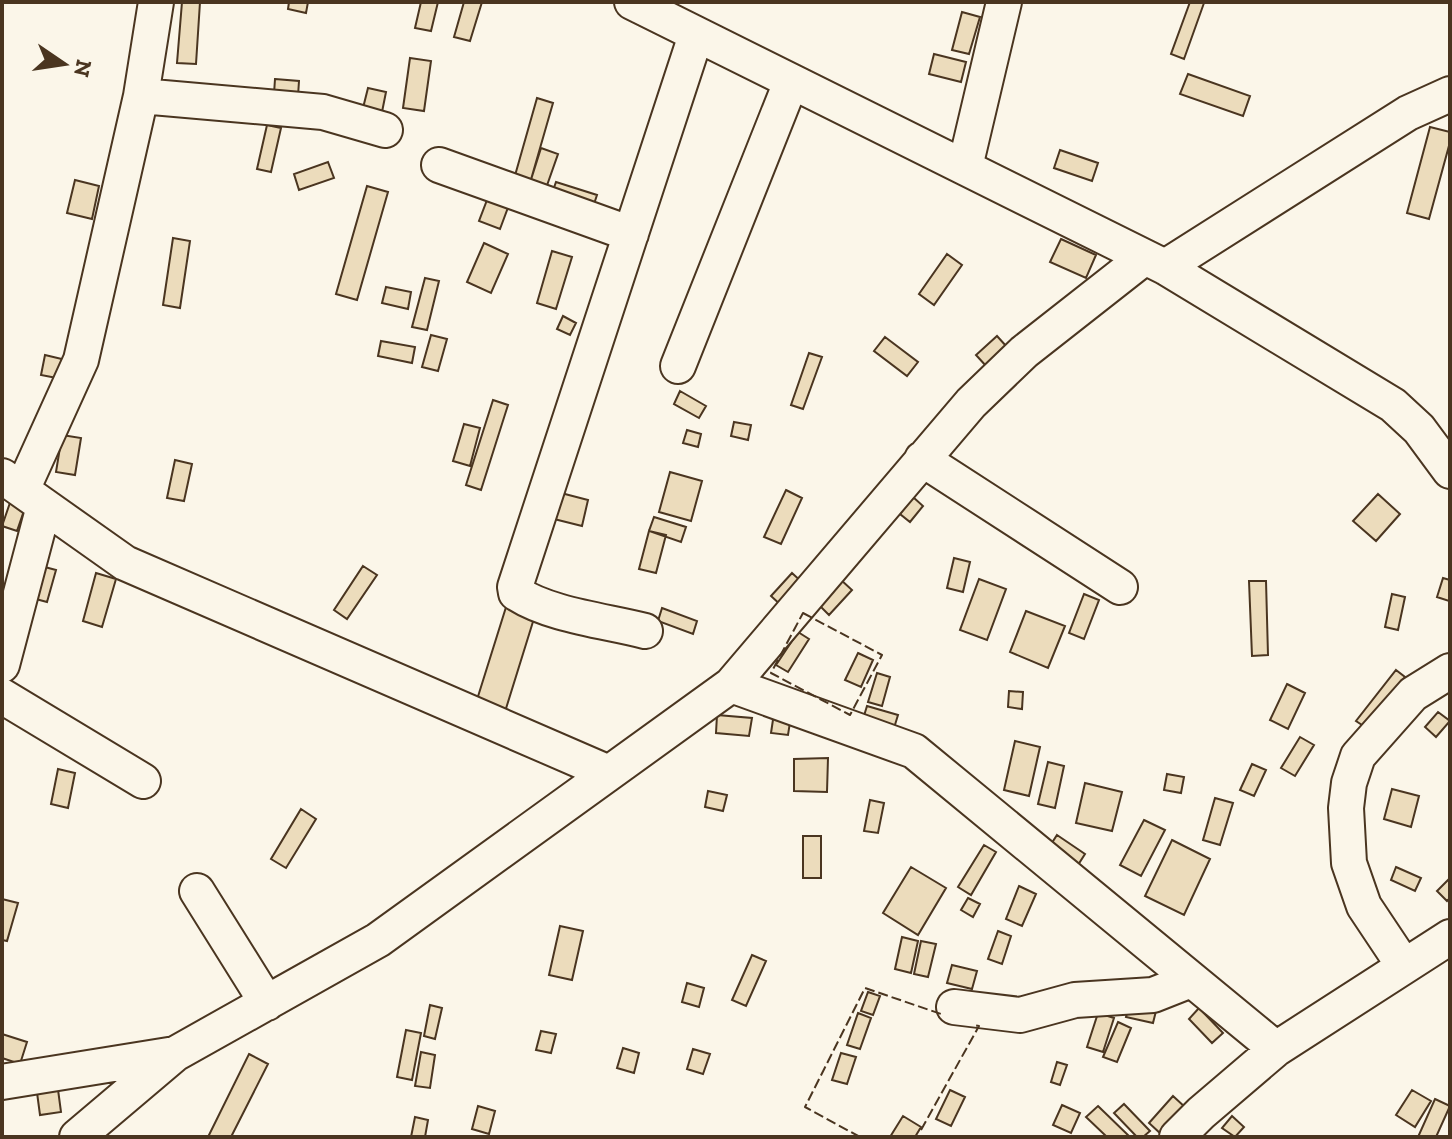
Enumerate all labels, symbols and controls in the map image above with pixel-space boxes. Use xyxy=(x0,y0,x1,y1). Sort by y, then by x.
north arrow xyxy=(24,24,104,104)
text: N xyxy=(68,57,98,80)

